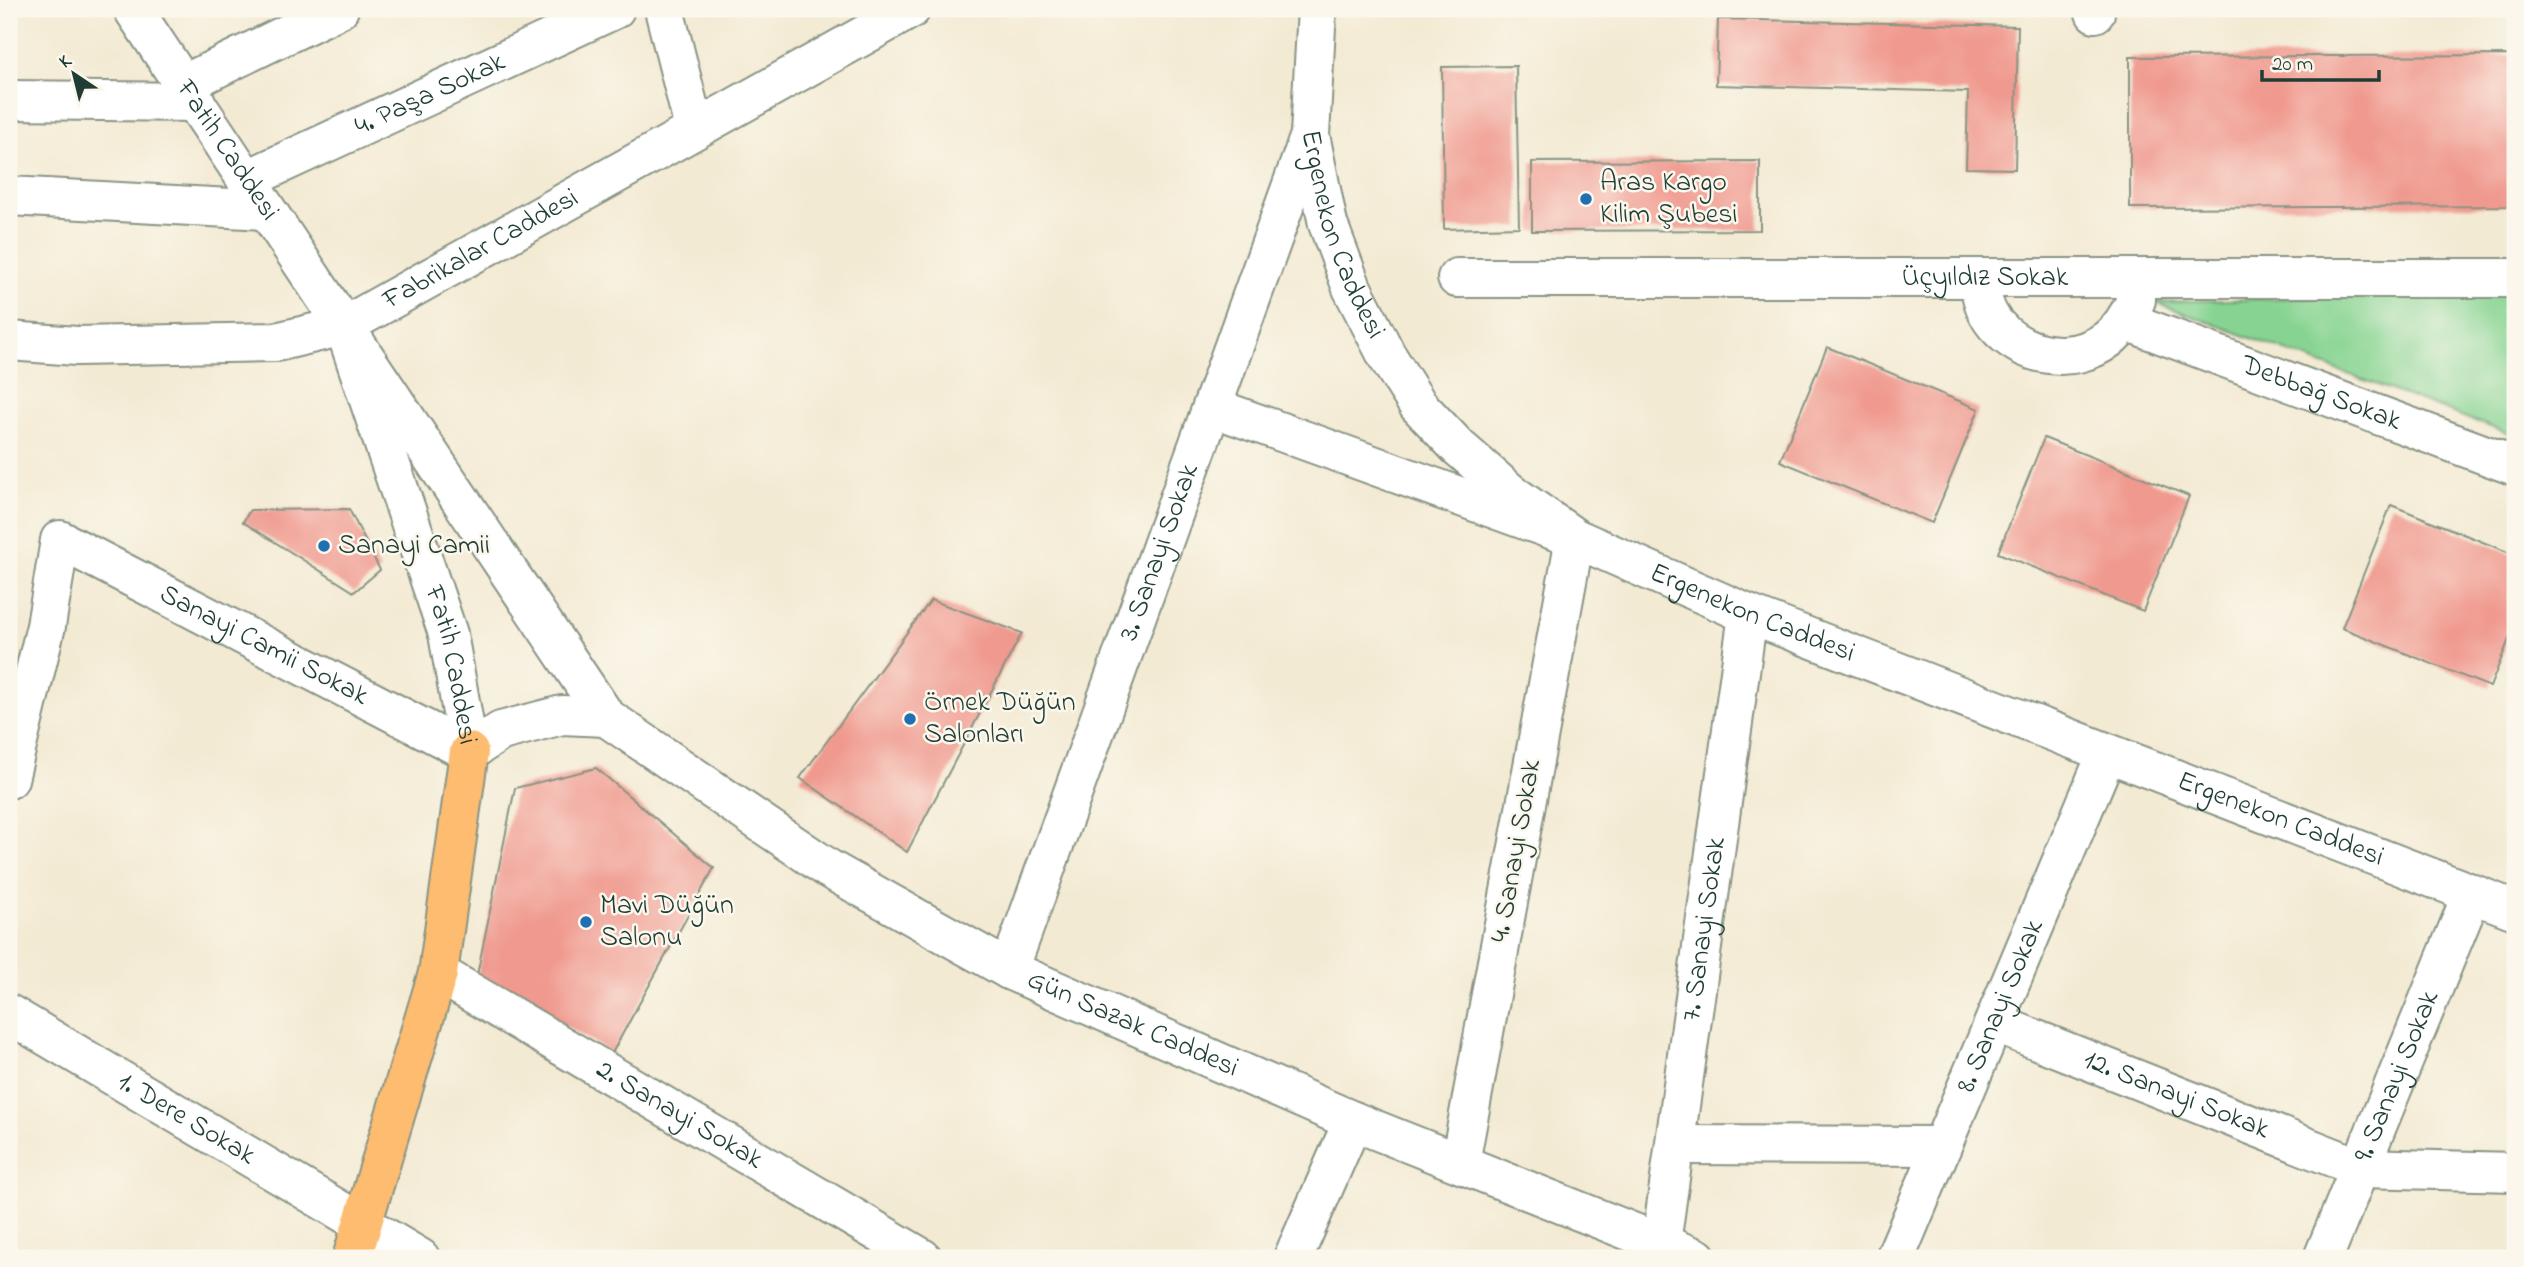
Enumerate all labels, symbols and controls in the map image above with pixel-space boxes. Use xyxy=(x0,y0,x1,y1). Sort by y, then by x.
north arrow xyxy=(38,38,108,108)
scale bar xyxy=(2262,38,2379,82)
street label: 4. Paşa Sokak xyxy=(348,42,513,147)
text: K xyxy=(54,48,78,76)
text: 20 m xyxy=(2272,50,2313,80)
street label: Fatih Caddesi xyxy=(165,71,289,229)
street label: Ergenekon Caddesi xyxy=(1289,126,1395,346)
place label: Aras Kargo Kilim Şubesi xyxy=(1600,163,1738,236)
street label: Fabrikalar Caddesi xyxy=(375,178,586,321)
marker: Aras Kargo Kilim Şubesi xyxy=(1578,191,1594,207)
street label: Üçyıldız Sokak xyxy=(1902,258,2069,299)
street label: Debbağ Sokak xyxy=(2234,345,2407,442)
street label: 3. Sanayi Sokak xyxy=(1109,457,1211,646)
place label: Sanayi Camii xyxy=(338,526,490,567)
marker: Sanayi Camii xyxy=(316,538,332,554)
street label: Ergenekon Caddesi xyxy=(1643,553,1861,674)
street label: Sanayi Camii Sokak xyxy=(152,574,376,717)
street label: Fatih Caddesi xyxy=(412,579,488,748)
place label: Örnek Düğün Salonları xyxy=(924,683,1076,756)
marker: Örnek Düğün Salonları xyxy=(902,711,918,727)
street label: 4. Sanayi Sokak xyxy=(1481,756,1553,946)
street label: Ergenekon Caddesi xyxy=(2171,761,2390,878)
street label: 7. Sanayi Sokak xyxy=(1671,834,1738,1024)
place label: Mavi Düğün Salonu xyxy=(600,886,734,959)
street label: 8. Sanayi Sokak xyxy=(1946,913,2056,1099)
marker: Mavi Düğün Salonu xyxy=(578,914,594,930)
street label: Gün Sazak Caddesi xyxy=(1020,960,1245,1089)
street label: 9. Sanayi Sokak xyxy=(2344,984,2451,1169)
street label: 12. Sanayi Sokak xyxy=(2077,1040,2276,1151)
street label: 2. Sanayi Sokak xyxy=(588,1050,771,1181)
street label: 1. Dere Sokak xyxy=(109,1062,264,1177)

